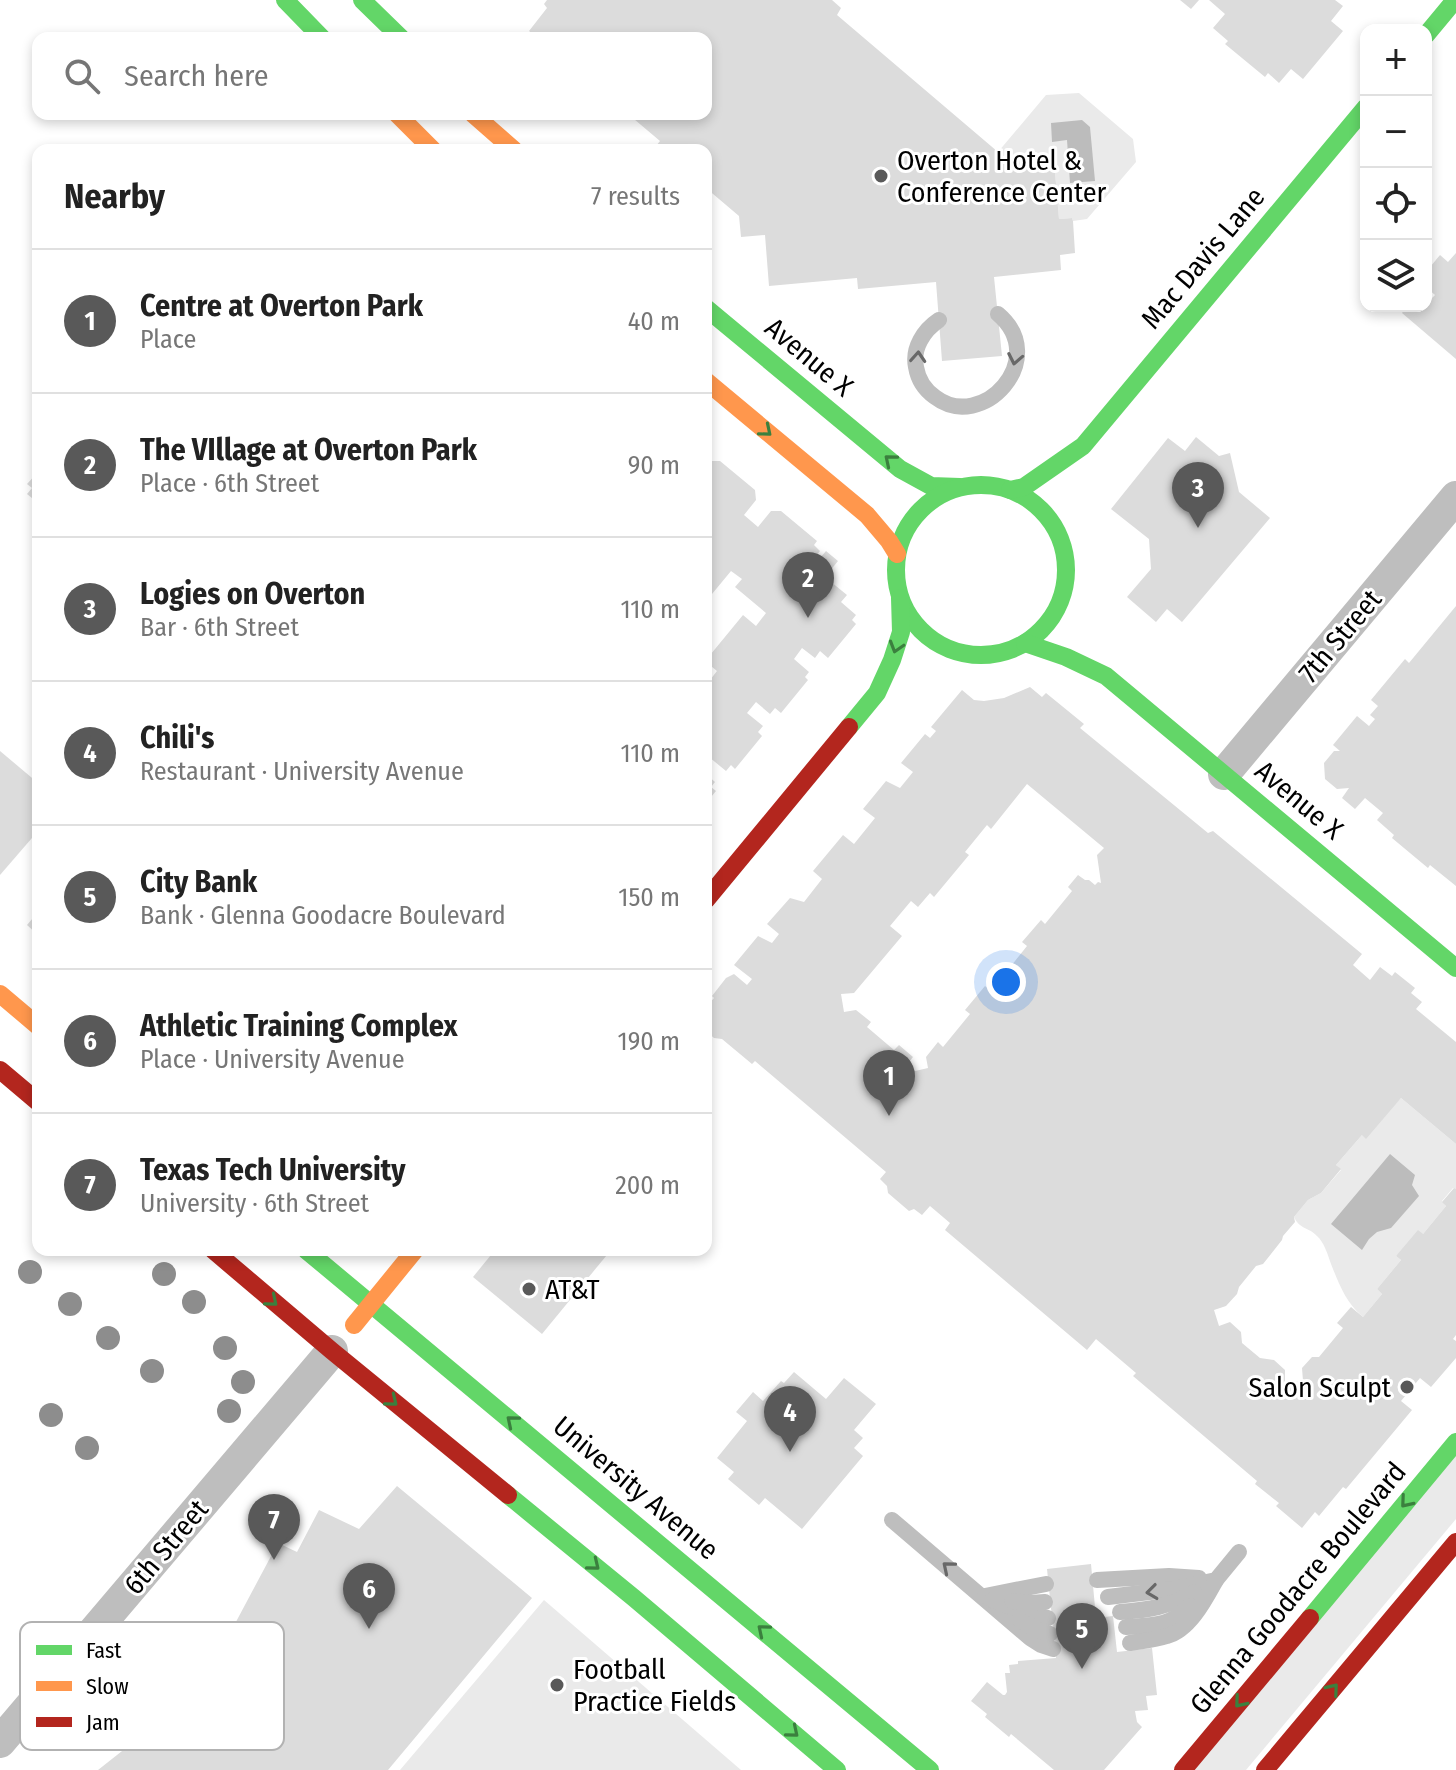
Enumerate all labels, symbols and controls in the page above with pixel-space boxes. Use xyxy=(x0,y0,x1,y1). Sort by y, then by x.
map controls xyxy=(1360,24,1432,312)
button: + xyxy=(1360,24,1432,96)
search box xyxy=(32,32,712,120)
icon: search xyxy=(60,54,104,98)
text: Search here xyxy=(124,58,269,94)
button: − xyxy=(1360,96,1432,168)
place label: Overton Hotel & Conference Center xyxy=(897,144,1107,209)
marker: Overton Hotel & Conference Center xyxy=(872,167,890,185)
button: locate xyxy=(1360,168,1432,240)
text: Nearby xyxy=(64,176,165,217)
text: 7 results xyxy=(591,181,680,212)
street label: Mac Davis Lane xyxy=(1134,181,1272,335)
button: layers xyxy=(1360,240,1432,312)
text: Centre at Overton Park xyxy=(140,288,423,324)
text: 1 xyxy=(85,306,96,337)
text: 40 m xyxy=(628,306,680,337)
street label: Avenue X xyxy=(758,311,860,403)
text: Place xyxy=(140,324,196,355)
one-way arrow xyxy=(909,351,926,364)
one-way arrow xyxy=(1007,352,1024,366)
one-way arrow xyxy=(757,421,771,436)
text: The VIllage at Overton Park xyxy=(140,432,477,468)
text: 2 xyxy=(84,450,96,481)
text: 90 m xyxy=(628,450,680,481)
one-way arrow xyxy=(885,455,899,470)
pin: 3 xyxy=(1172,462,1224,528)
text: Place · 6th Street xyxy=(140,468,319,499)
pin: 2 xyxy=(782,552,834,618)
text: Logies on Overton xyxy=(140,576,365,612)
street label: 7th Street xyxy=(1292,582,1389,689)
text: 3 xyxy=(84,594,96,625)
text: 110 m xyxy=(620,594,680,625)
text: Bar · 6th Street xyxy=(140,612,299,643)
one-way arrow xyxy=(889,640,905,654)
text: Chili's xyxy=(140,720,214,756)
text: 4 xyxy=(83,738,97,769)
text: 110 m xyxy=(620,738,680,769)
street label: Avenue X xyxy=(1248,754,1350,846)
text: Restaurant · University Avenue xyxy=(140,756,464,787)
text: City Bank xyxy=(140,864,257,900)
text: 5 xyxy=(84,882,96,913)
text: 150 m xyxy=(618,882,680,913)
text: Bank · Glenna Goodacre Boulevard xyxy=(140,900,506,931)
your location xyxy=(986,962,1026,1002)
text: Athletic Training Complex xyxy=(140,1008,458,1044)
text: 6 xyxy=(83,1026,97,1057)
text: 190 m xyxy=(618,1026,680,1057)
text: Place · University Avenue xyxy=(140,1044,405,1075)
pin: 1 xyxy=(863,1050,915,1116)
text: Texas Tech University xyxy=(140,1152,405,1188)
text: 7 xyxy=(84,1170,96,1201)
text: 200 m xyxy=(615,1170,680,1201)
text: University · 6th Street xyxy=(140,1188,369,1219)
place label: AT&T xyxy=(545,1273,600,1306)
marker: AT&T xyxy=(520,1280,538,1298)
one-way arrow xyxy=(263,1291,278,1306)
place label: Salon Sculpt xyxy=(1249,1371,1392,1404)
marker: Salon Sculpt xyxy=(1398,1378,1416,1396)
pin: 4 xyxy=(764,1386,816,1452)
one-way arrow xyxy=(383,1391,397,1406)
street label: University Avenue xyxy=(547,1409,725,1567)
one-way arrow xyxy=(507,1416,521,1431)
street label: Glenna Goodacre Boulevard xyxy=(1183,1456,1413,1720)
street label: 6th Street xyxy=(117,1492,216,1601)
one-way arrow xyxy=(1401,1493,1416,1507)
pin: 7 xyxy=(248,1494,300,1560)
one-way arrow xyxy=(584,1555,599,1570)
one-way arrow xyxy=(943,1562,957,1577)
pin: 6 xyxy=(343,1563,395,1629)
one-way arrow xyxy=(1145,1583,1159,1600)
pin: 5 xyxy=(1056,1603,1108,1669)
legend xyxy=(20,1622,284,1750)
one-way arrow xyxy=(757,1626,772,1640)
text: Fast xyxy=(86,1637,122,1664)
place label: Football Practice Fields xyxy=(573,1653,736,1718)
text: Slow xyxy=(86,1673,129,1700)
marker: Football Practice Fields xyxy=(548,1676,566,1694)
one-way arrow xyxy=(1323,1683,1338,1698)
one-way arrow xyxy=(1235,1692,1250,1707)
text: Jam xyxy=(86,1709,120,1736)
one-way arrow xyxy=(783,1722,798,1737)

